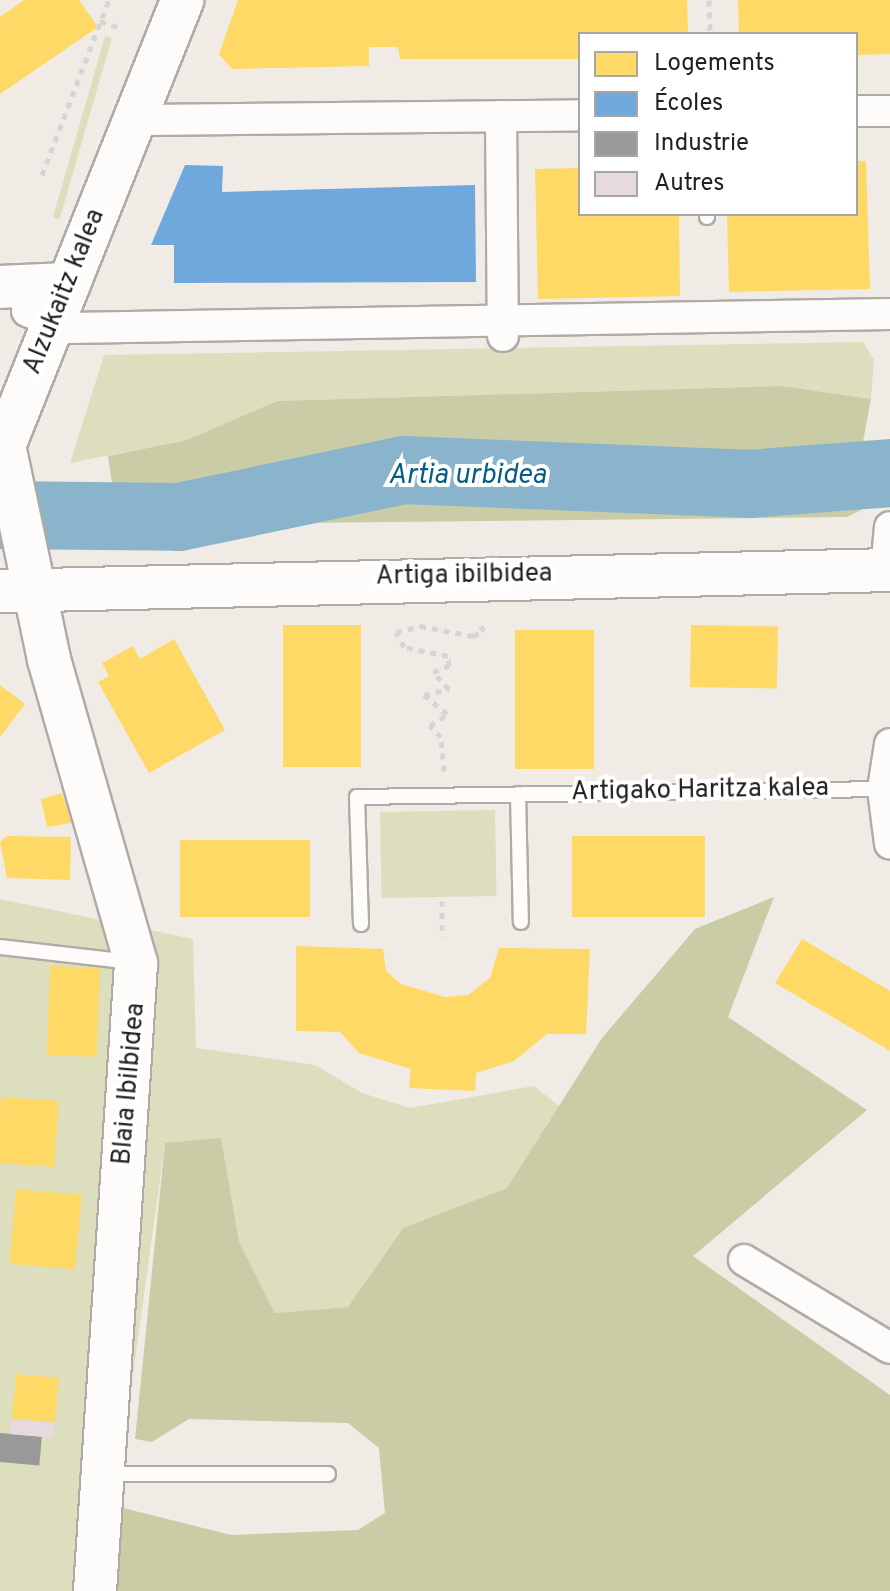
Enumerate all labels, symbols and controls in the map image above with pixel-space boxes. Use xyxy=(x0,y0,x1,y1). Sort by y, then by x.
legend xyxy=(578,32,858,216)
text: Logements xyxy=(654,49,775,79)
text: Écoles xyxy=(654,89,723,119)
text: Industrie xyxy=(654,129,749,159)
text: Autres xyxy=(654,169,724,199)
street label: Alzukaitz kalea xyxy=(18,205,112,379)
water label: Artia urbidea xyxy=(388,459,546,493)
street label: Artiga ibilbidea xyxy=(375,559,553,593)
street label: Artigako Haritza kalea xyxy=(571,773,829,809)
street label: Blaia Ibilbidea xyxy=(107,1002,153,1166)

